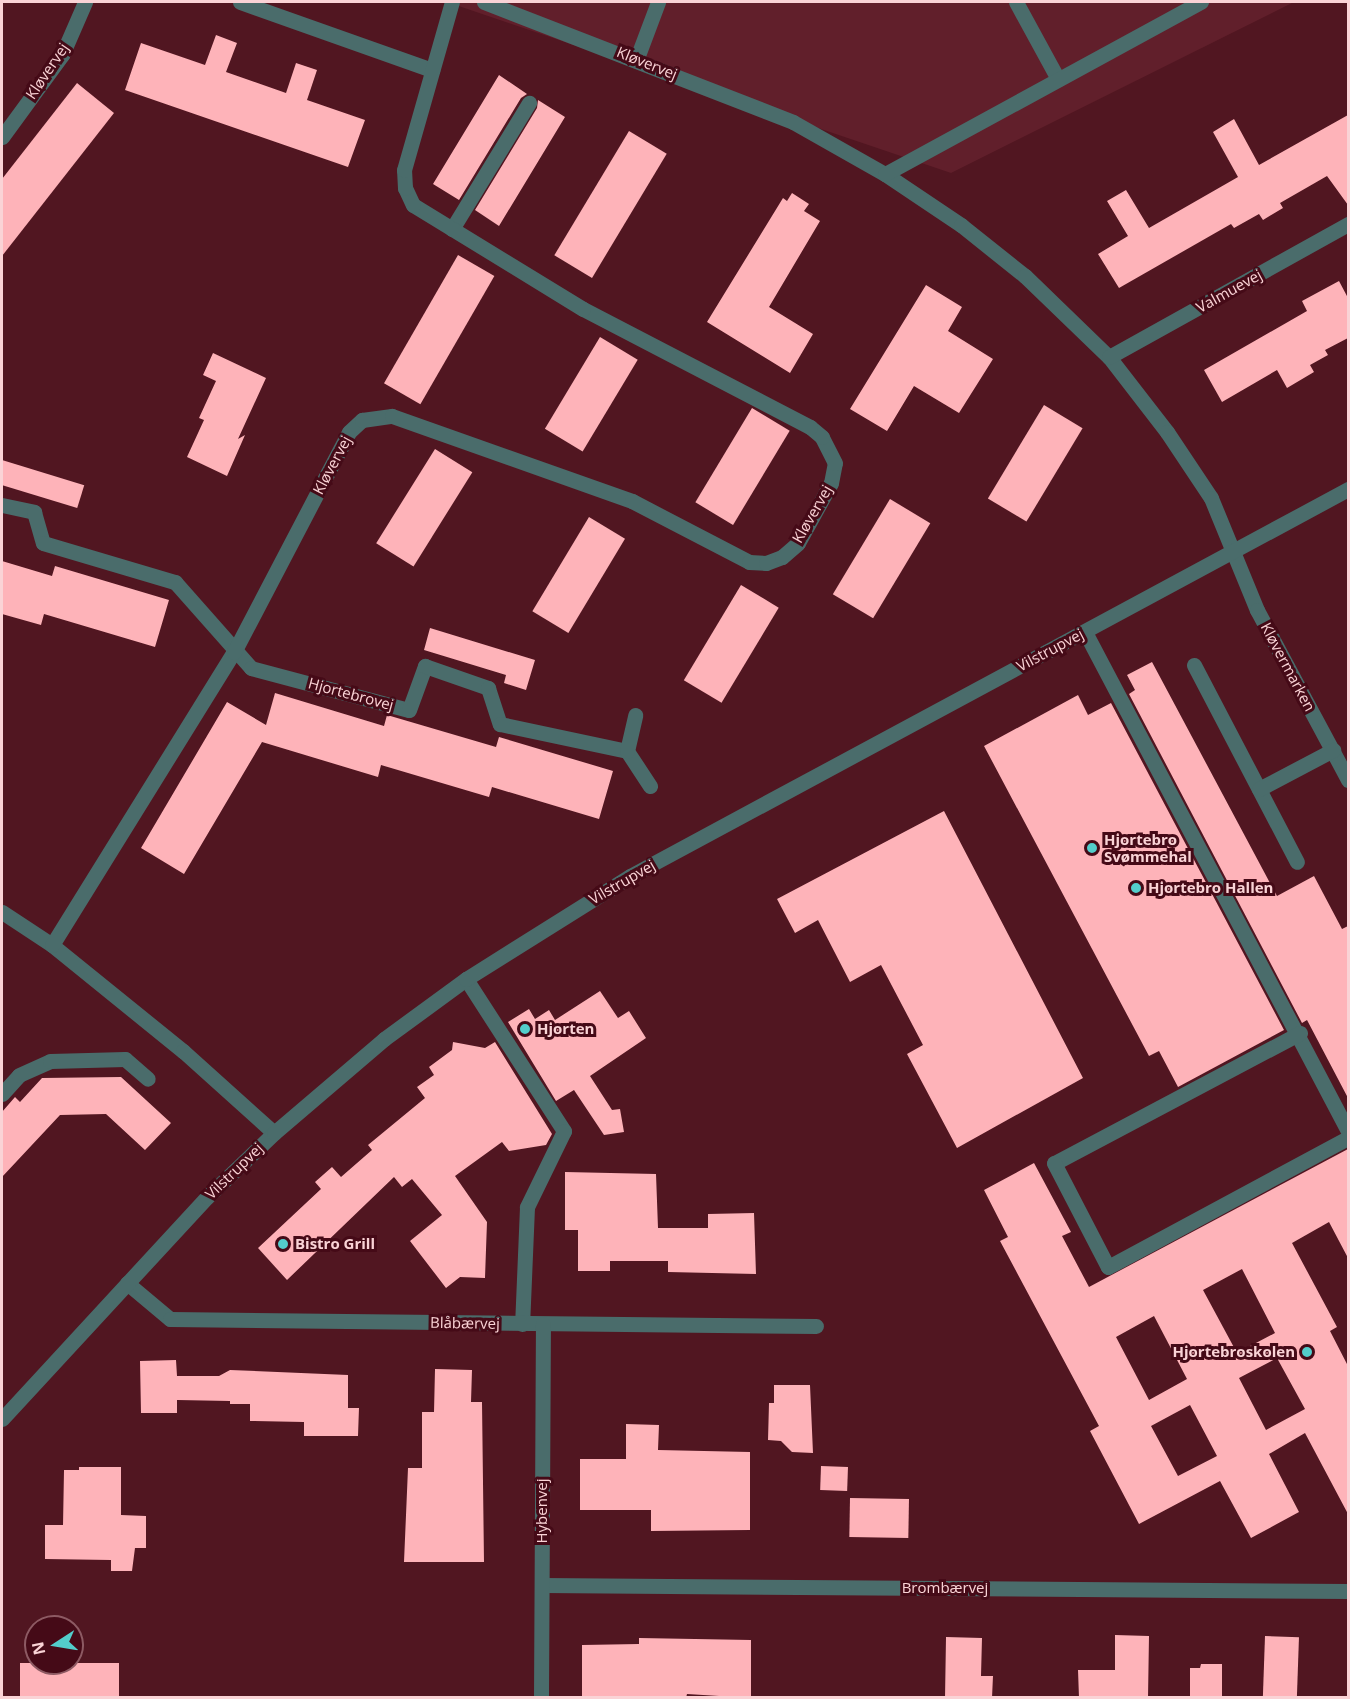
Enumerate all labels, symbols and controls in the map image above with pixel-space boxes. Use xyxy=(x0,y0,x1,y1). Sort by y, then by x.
street label: Kløvervej xyxy=(22,40,72,102)
street label: Kløvervej xyxy=(614,43,680,83)
street label: Valmuevej xyxy=(1193,266,1265,316)
street label: Kløvervej xyxy=(309,433,355,497)
street label: Kløvervej xyxy=(788,482,836,546)
street label: Kløvermarken xyxy=(1257,620,1319,714)
street label: Vilstrupvej xyxy=(1013,625,1087,675)
street label: Hjortebrovej xyxy=(306,674,396,714)
place label: Hjortebro Svømmehal xyxy=(1104,830,1192,865)
marker: Hjortebro Svømmehal xyxy=(1085,841,1099,855)
street label: Vilstrupvej xyxy=(586,856,658,908)
place label: Hjortebro Hallen xyxy=(1148,879,1273,897)
marker: Hjortebro Hallen xyxy=(1129,881,1143,895)
place label: Hjorten xyxy=(537,1020,594,1038)
marker: Hjorten xyxy=(518,1022,532,1036)
street label: Vilstrupvej xyxy=(201,1139,267,1203)
place label: Bistro Grill xyxy=(295,1235,375,1253)
marker: Bistro Grill xyxy=(276,1237,290,1251)
street label: Blåbærvej xyxy=(430,1313,500,1333)
place label: Hjortebroskolen xyxy=(1173,1343,1295,1361)
marker: Hjortebroskolen xyxy=(1300,1345,1314,1359)
street label: Hybenvej xyxy=(533,1478,551,1544)
street label: Brombærvej xyxy=(902,1579,988,1597)
north arrow xyxy=(24,1615,84,1675)
text: N xyxy=(26,1640,50,1657)

